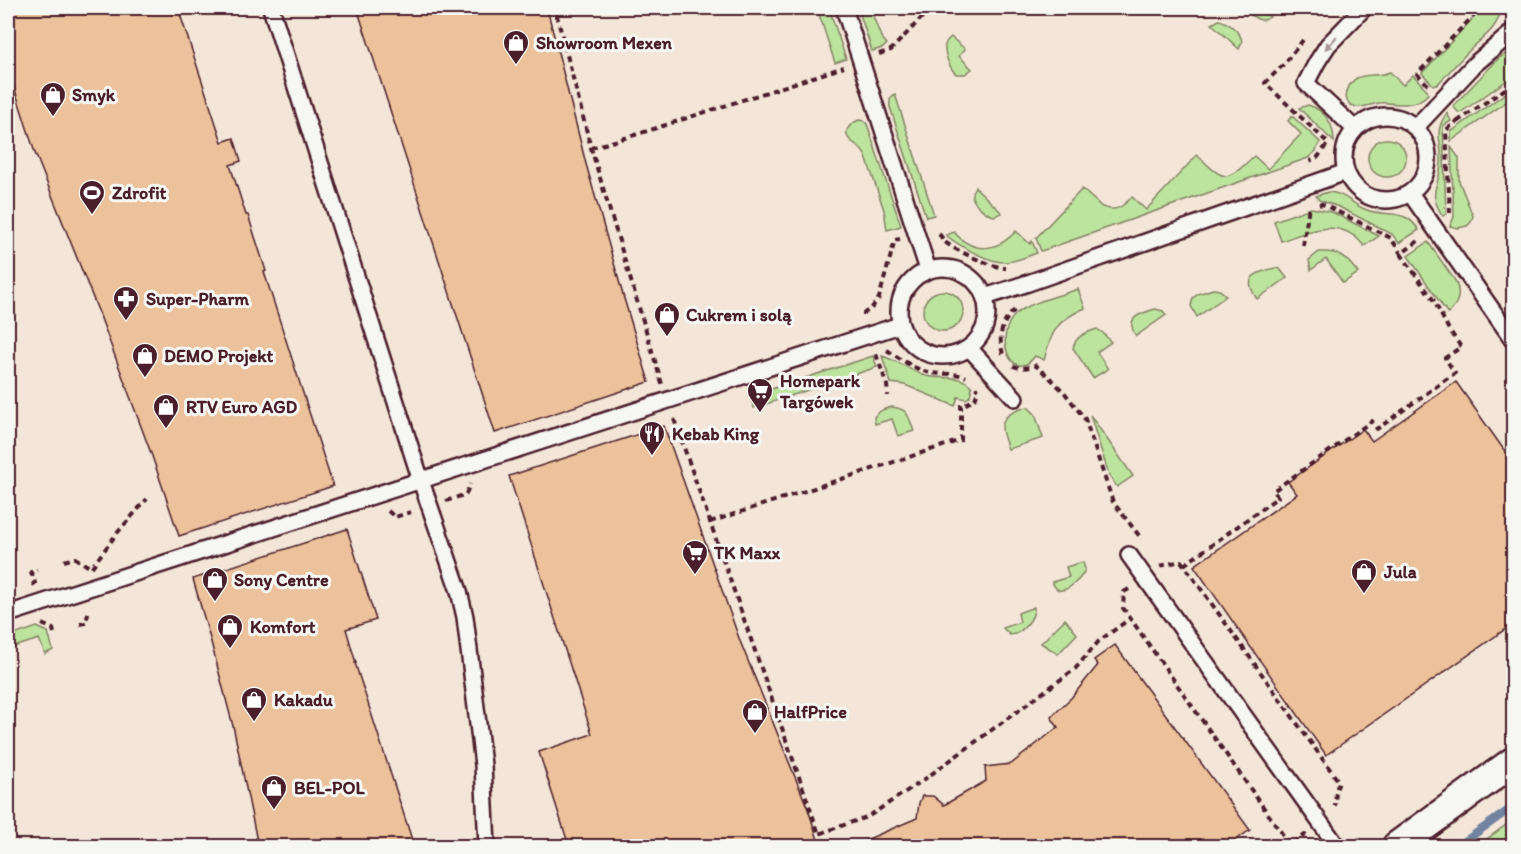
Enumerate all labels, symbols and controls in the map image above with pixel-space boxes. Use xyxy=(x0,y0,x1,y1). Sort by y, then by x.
shop icon: Showroom Mexen xyxy=(501,28,531,66)
place label: Showroom Mexen xyxy=(536,32,673,54)
one-way arrow xyxy=(1325,35,1338,51)
shop icon: Smyk xyxy=(38,80,68,118)
place label: Smyk xyxy=(72,84,116,106)
sports icon: Zdrofit xyxy=(77,178,107,216)
place label: Zdrofit xyxy=(112,182,167,204)
pharmacy icon: Super-Pharm xyxy=(111,284,141,322)
place label: Super-Pharm xyxy=(146,288,249,310)
shop icon: Cukrem i solą xyxy=(652,300,682,338)
place label: Cukrem i solą xyxy=(686,304,792,326)
shop icon: DEMO Projekt xyxy=(130,341,160,379)
place label: DEMO Projekt xyxy=(164,345,274,367)
place label: Homepark Targówek xyxy=(779,370,861,413)
supermarket icon: Homepark Targówek xyxy=(745,376,775,414)
shop icon: RTV Euro AGD xyxy=(151,392,181,430)
place label: RTV Euro AGD xyxy=(186,396,298,418)
restaurant icon: Kebab King xyxy=(637,419,667,457)
place label: Kebab King xyxy=(672,423,760,445)
supermarket icon: TK Maxx xyxy=(680,538,710,576)
place label: TK Maxx xyxy=(713,542,781,564)
shop icon: Jula xyxy=(1349,557,1379,595)
place label: Jula xyxy=(1383,561,1417,583)
shop icon: Sony Centre xyxy=(200,565,230,603)
place label: Sony Centre xyxy=(234,569,329,591)
shop icon: Komfort xyxy=(215,612,245,650)
place label: Komfort xyxy=(250,616,316,638)
shop icon: Kakadu xyxy=(239,685,269,723)
place label: Kakadu xyxy=(274,689,334,711)
shop icon: HalfPrice xyxy=(740,697,770,735)
place label: HalfPrice xyxy=(774,701,847,723)
shop icon: BEL-POL xyxy=(259,773,289,811)
place label: BEL-POL xyxy=(294,777,365,799)

